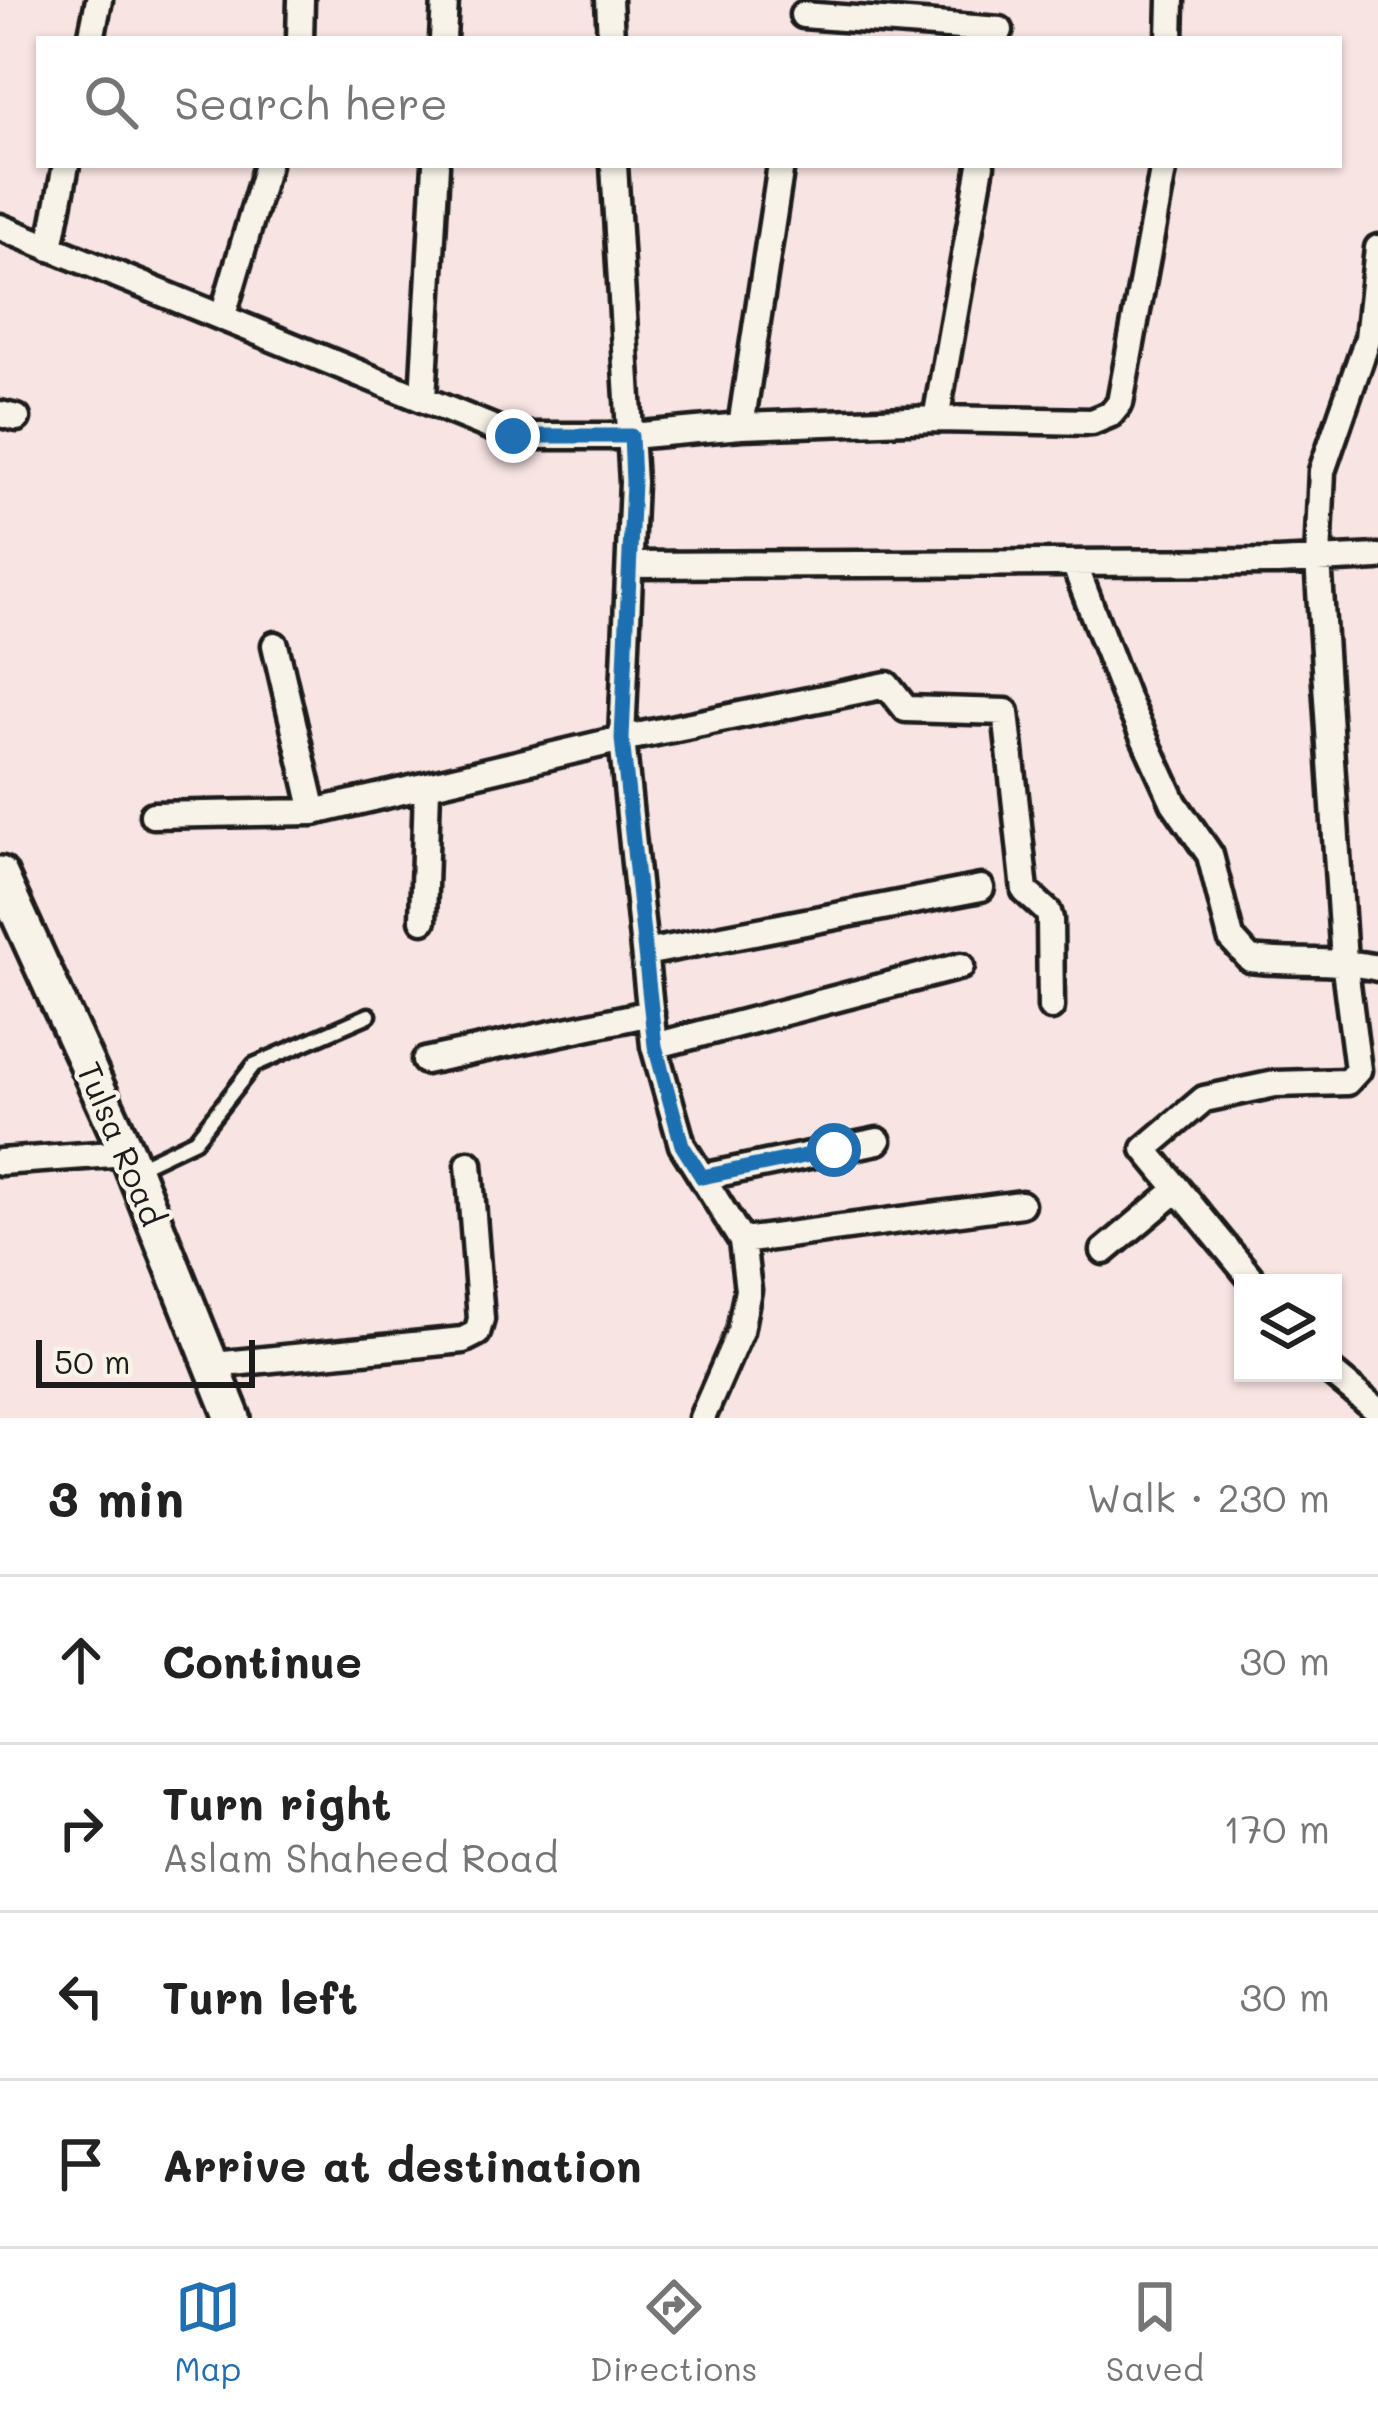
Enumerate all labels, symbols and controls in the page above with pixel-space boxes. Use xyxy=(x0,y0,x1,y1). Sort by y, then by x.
search box xyxy=(36,36,1342,168)
icon: search xyxy=(78,69,144,135)
text: Search here xyxy=(174,73,448,131)
route end xyxy=(486,409,540,463)
street label: Tulsa Road xyxy=(69,1055,176,1232)
route start xyxy=(807,1123,861,1177)
map controls xyxy=(1234,1274,1342,1382)
button: layers xyxy=(1234,1274,1342,1382)
scale bar xyxy=(36,1334,255,1387)
text: 50 m xyxy=(54,1339,130,1382)
text: 3 min xyxy=(48,1463,184,1530)
text: Walk · 230 m xyxy=(1087,1471,1330,1522)
icon: ahead xyxy=(48,1627,114,1693)
text: Continue xyxy=(162,1631,362,1689)
text: 30 m xyxy=(1240,1634,1330,1685)
text: Turn right xyxy=(162,1773,391,1831)
icon: right xyxy=(48,1795,114,1861)
text: 170 m xyxy=(1223,1802,1330,1853)
text: Aslam Shaheed Road xyxy=(162,1831,558,1882)
icon: left xyxy=(48,1963,114,2029)
text: Turn left xyxy=(162,1967,358,2025)
text: 30 m xyxy=(1240,1970,1330,2021)
icon: arrive xyxy=(48,2131,114,2197)
text: Arrive at destination xyxy=(162,2135,642,2193)
tab: Map xyxy=(174,2274,241,2389)
tab: Directions xyxy=(590,2274,757,2389)
tab: Saved xyxy=(1106,2274,1204,2389)

